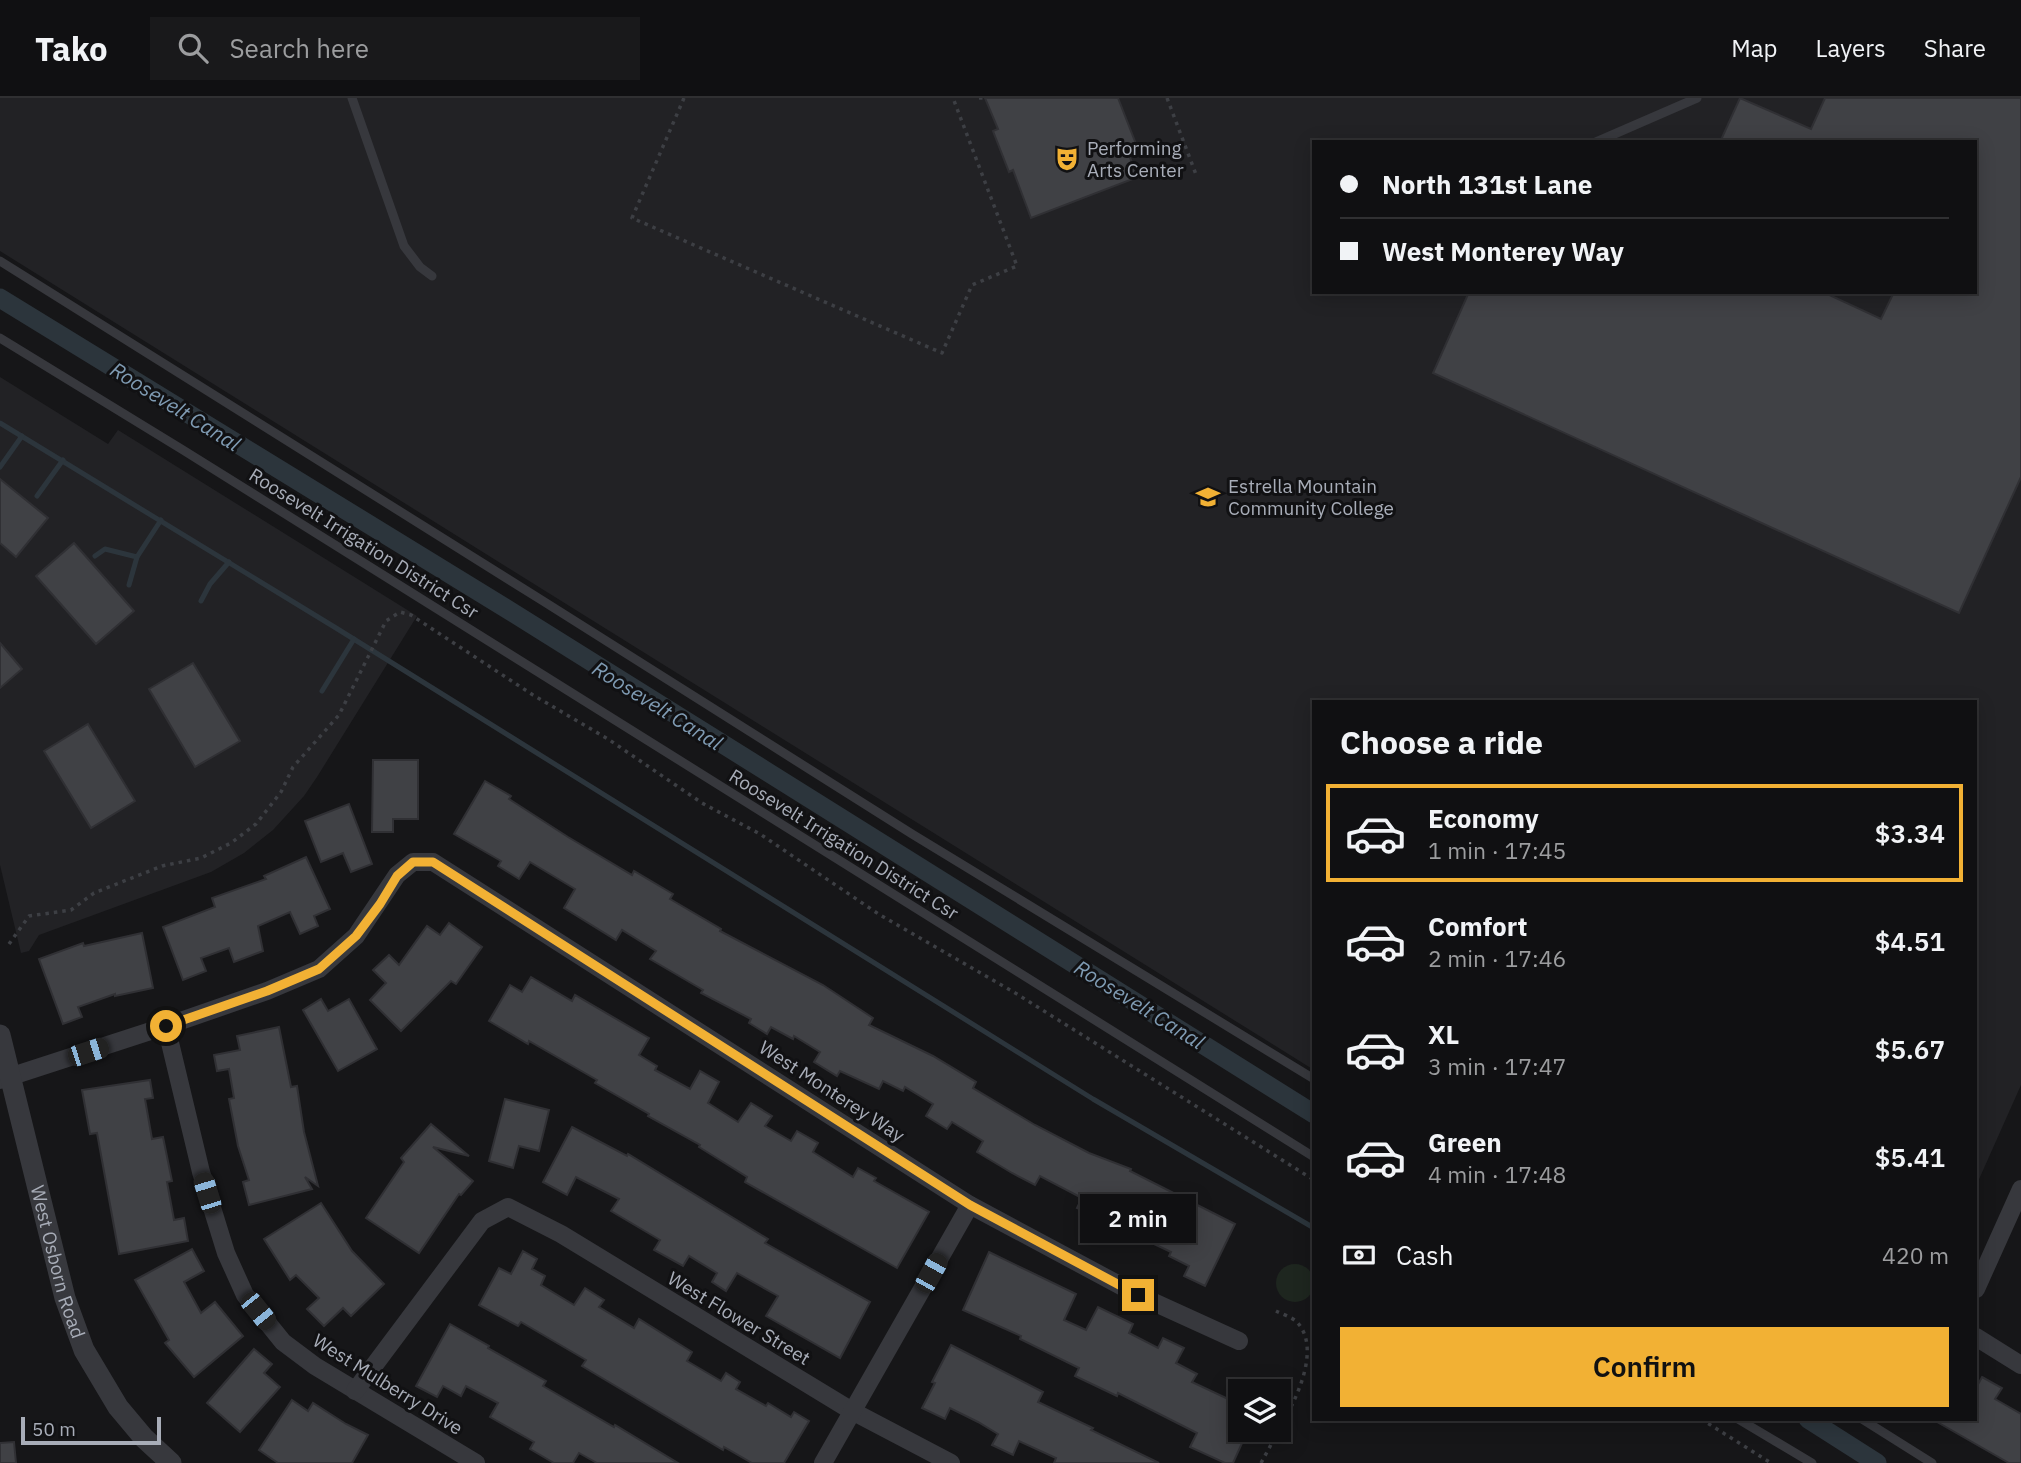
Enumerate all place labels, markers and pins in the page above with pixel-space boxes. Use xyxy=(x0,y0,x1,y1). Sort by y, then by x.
place label: Performing Arts Center xyxy=(1087,136,1184,182)
theatre icon: Performing Arts Center xyxy=(1053,145,1081,173)
place label: Estrella Mountain Community College xyxy=(1228,474,1394,520)
school or university icon: Estrella Mountain Community College xyxy=(1194,483,1222,511)

